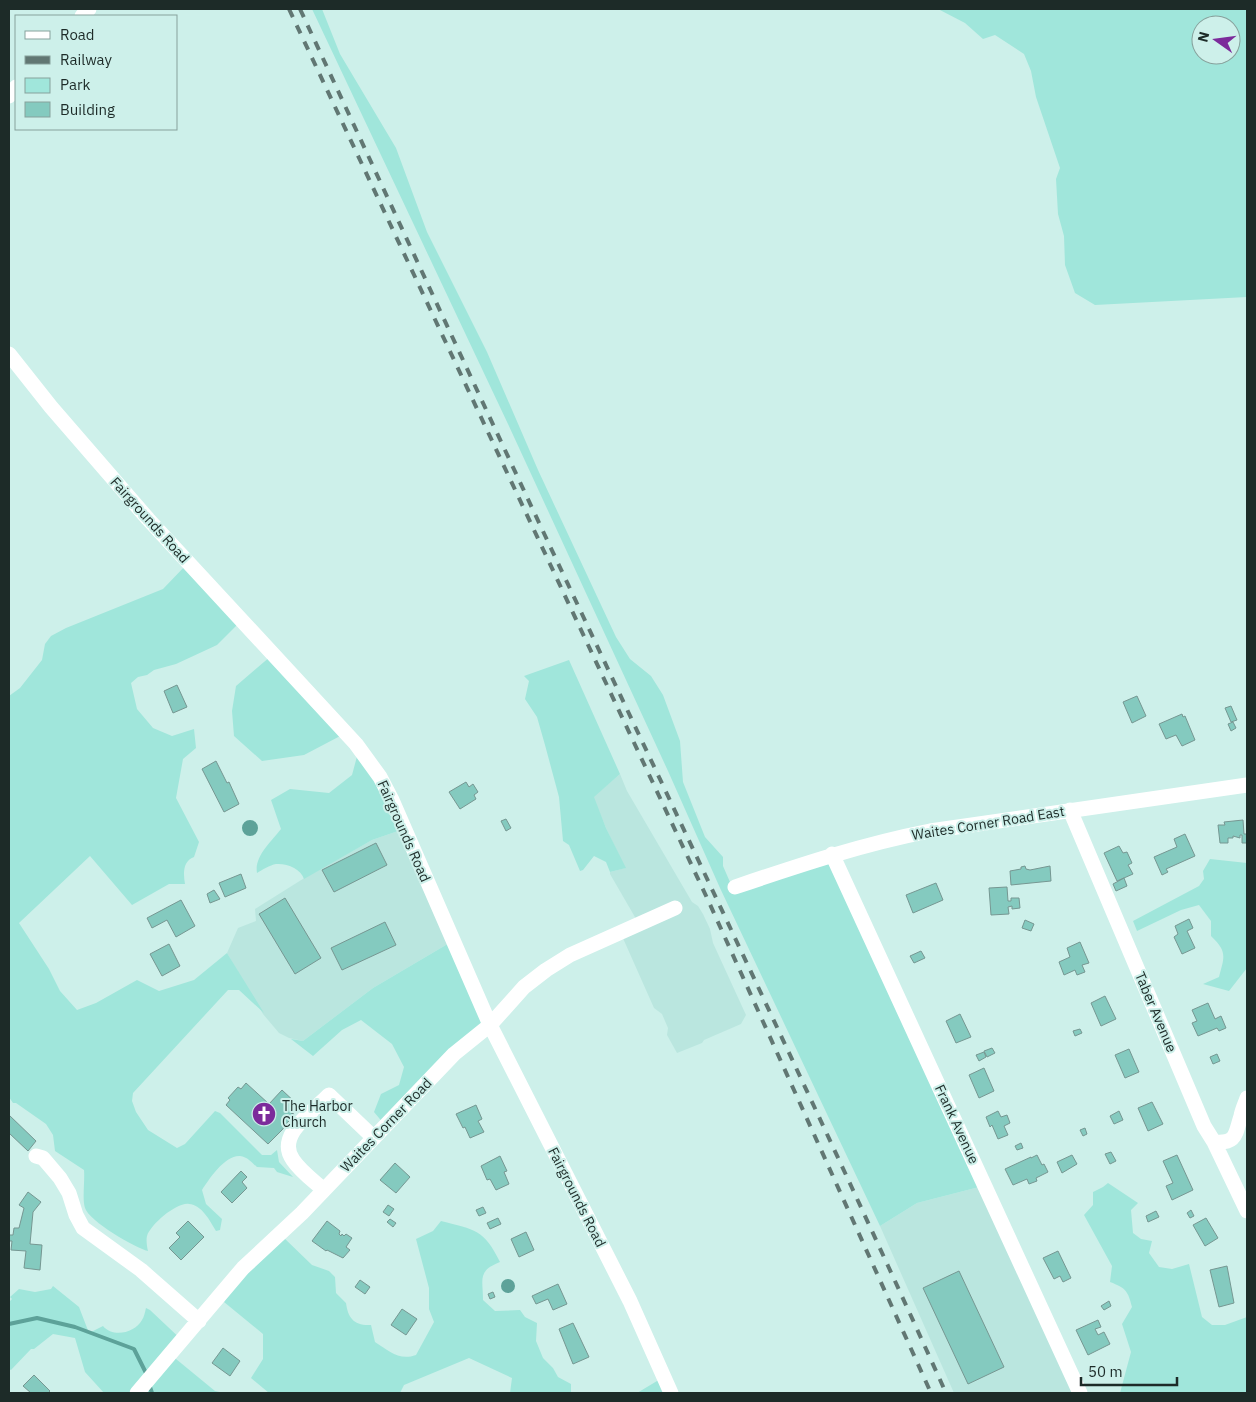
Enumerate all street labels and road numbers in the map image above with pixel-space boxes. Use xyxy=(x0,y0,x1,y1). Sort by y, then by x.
street label: Fairgrounds Road xyxy=(107,473,193,567)
street label: Fairgrounds Road xyxy=(373,777,435,885)
street label: Waites Corner Road East xyxy=(910,802,1066,844)
street label: Taber Avenue xyxy=(1131,969,1181,1055)
street label: Waites Corner Road xyxy=(336,1074,436,1176)
street label: Frank Avenue xyxy=(931,1081,983,1167)
street label: Fairgrounds Road xyxy=(544,1144,610,1250)

